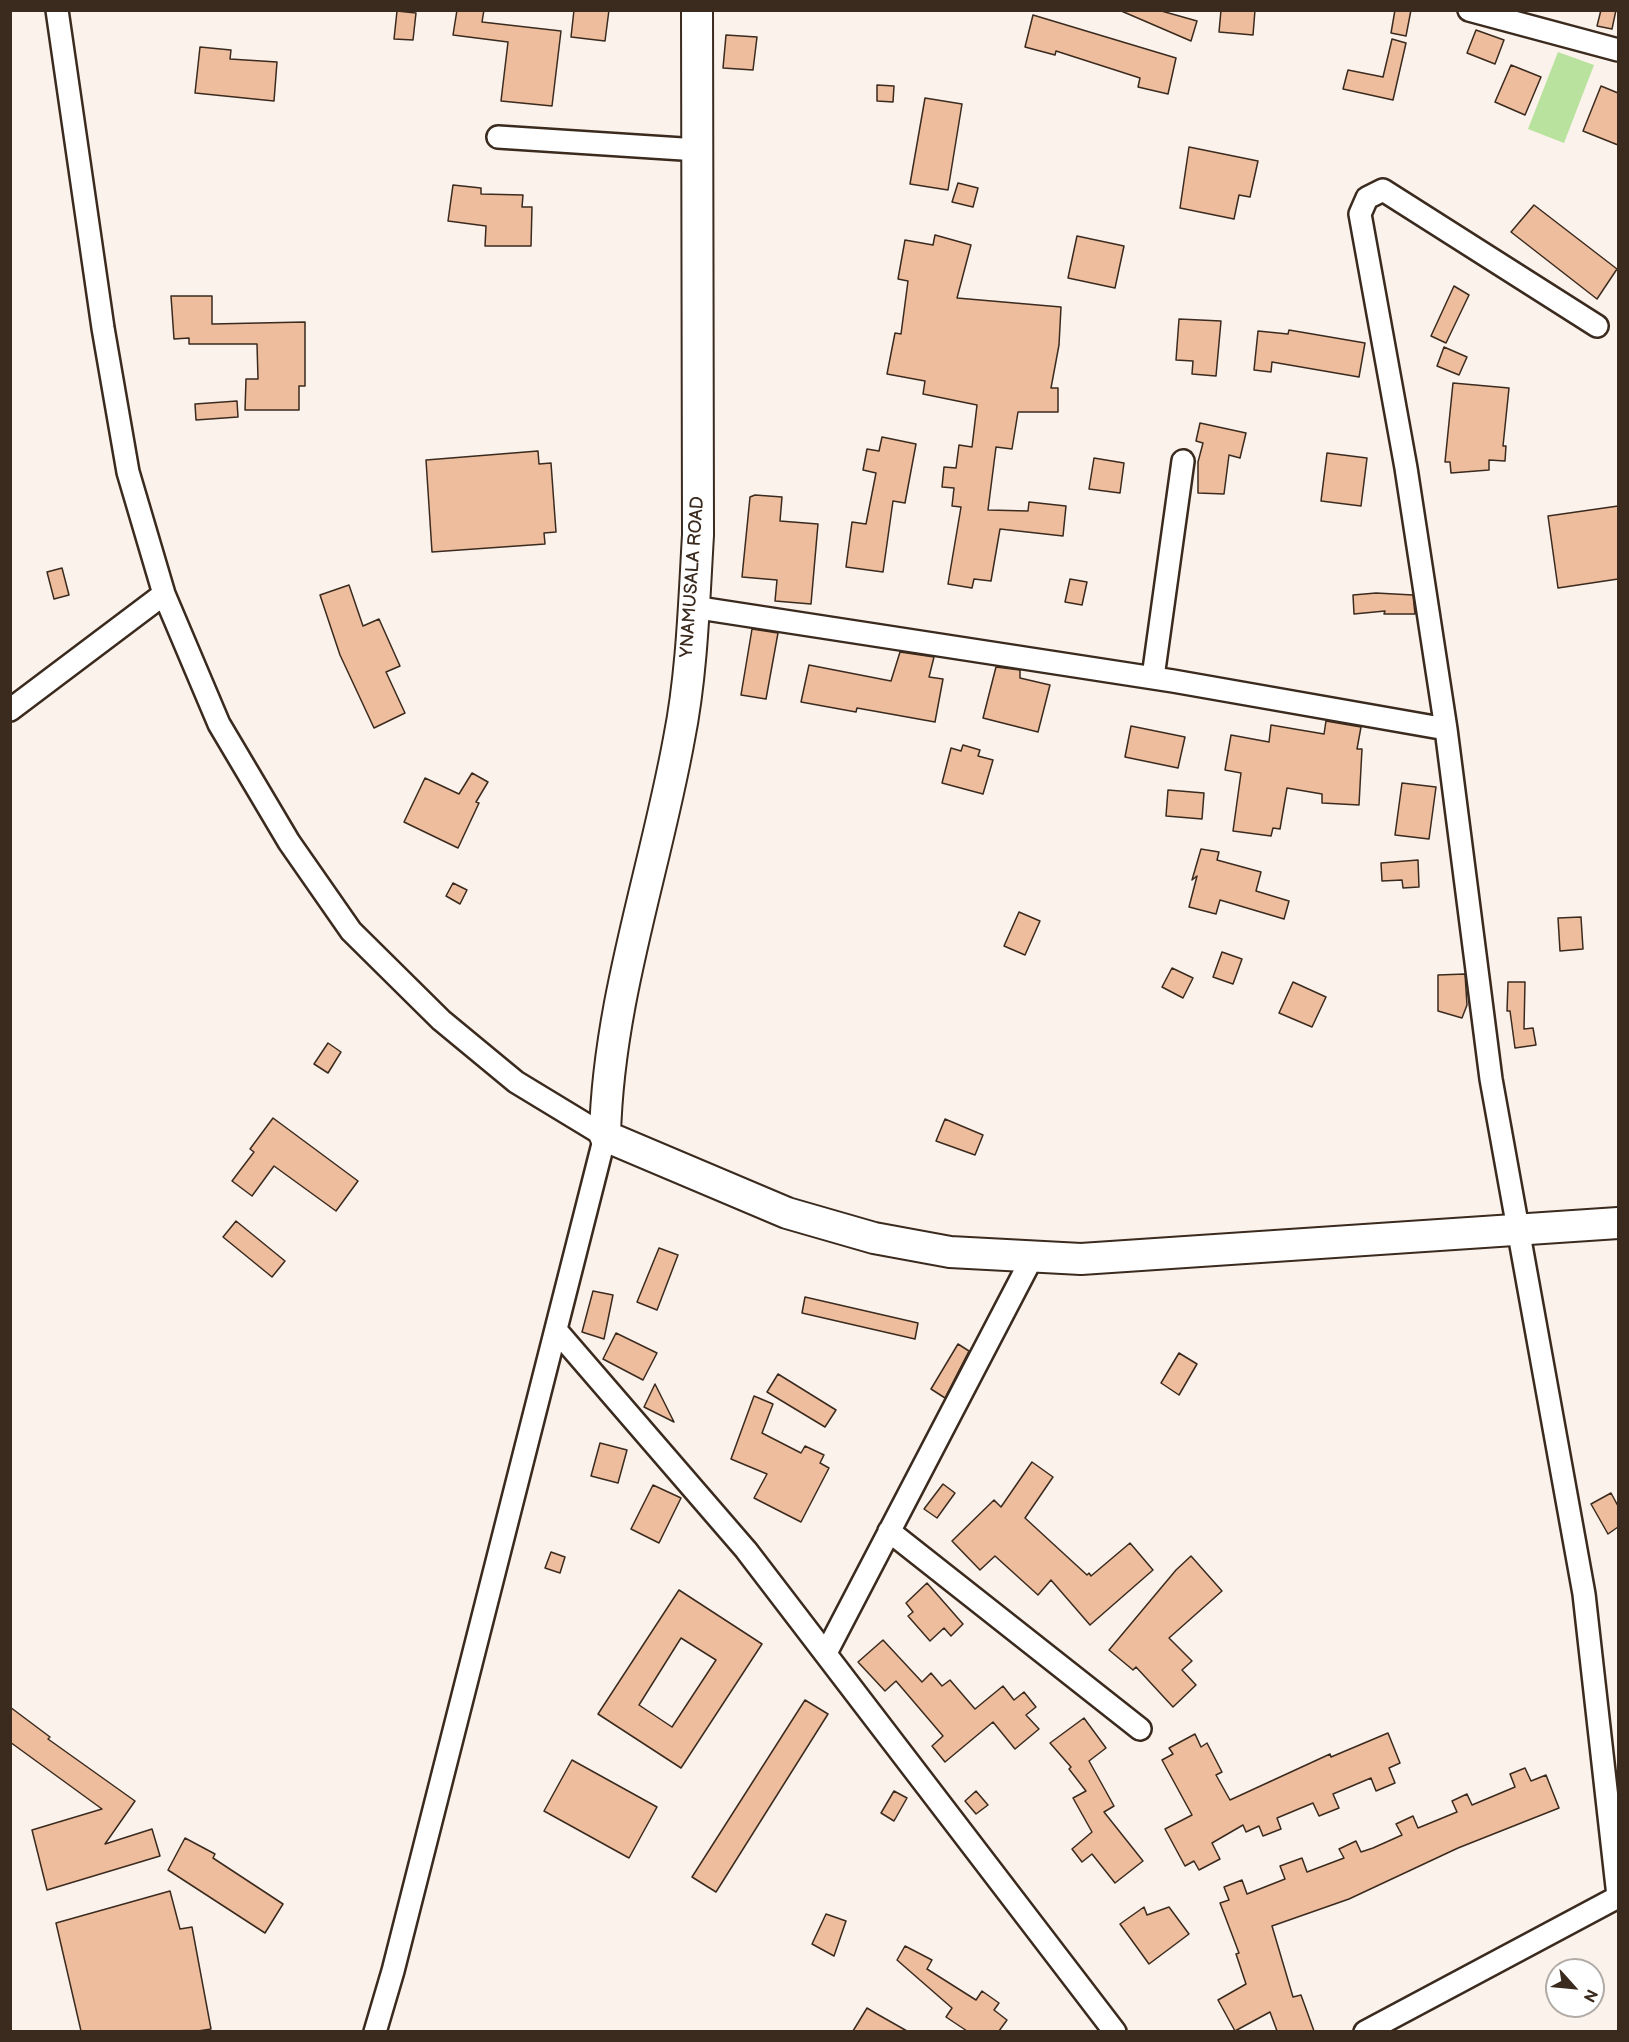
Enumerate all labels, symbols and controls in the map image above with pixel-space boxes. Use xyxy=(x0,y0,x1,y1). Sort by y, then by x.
street label: YNAMUSALA ROAD xyxy=(677,495,709,659)
north arrow xyxy=(1545,1958,1605,2018)
text: N xyxy=(1579,1986,1601,2005)

